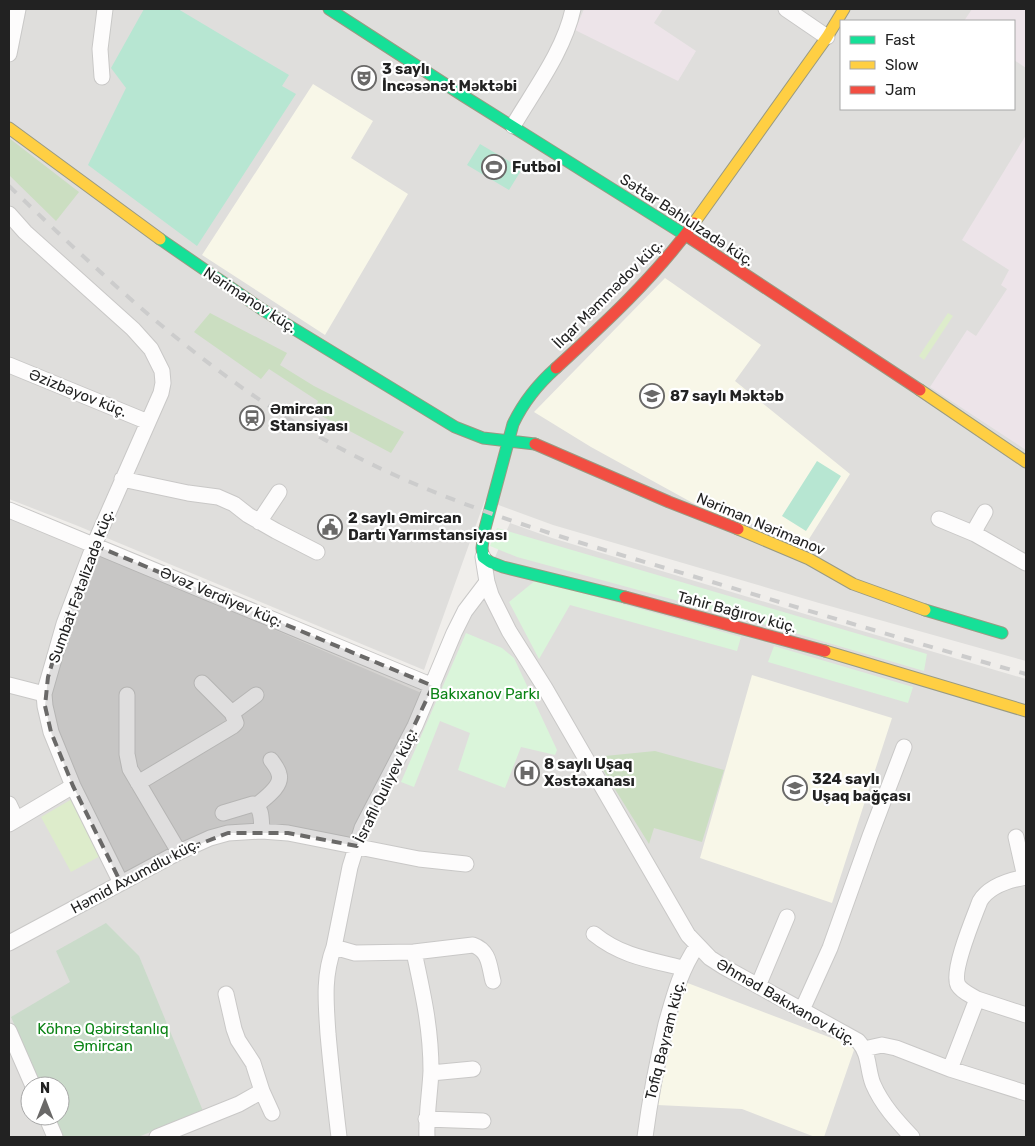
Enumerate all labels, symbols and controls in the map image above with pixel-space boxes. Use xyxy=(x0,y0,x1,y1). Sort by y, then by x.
legend xyxy=(840,20,1015,110)
text: Fast xyxy=(885,31,915,49)
text: Slow xyxy=(885,56,918,74)
place label: 3 saylı İncəsənət Məktəbi xyxy=(382,60,517,95)
theatre icon: 3 saylı İncəsənət Məktəbi xyxy=(351,65,377,91)
text: Jam xyxy=(885,81,916,99)
sports icon: Futbol xyxy=(481,154,507,180)
place label: Futbol xyxy=(512,158,561,176)
street label: Səttar Bəhlulzadə küç. xyxy=(617,170,757,270)
street label: İlqar Məmmədov küç. xyxy=(550,236,666,352)
street label: Nərimanov küç. xyxy=(200,263,300,337)
street label: Əzizbəyov küç. xyxy=(26,365,130,421)
school or university icon: 87 saylı Məktəb xyxy=(639,383,665,409)
place label: 87 saylı Məktəb xyxy=(670,387,784,405)
place label: Əmircan Stansiyası xyxy=(270,400,348,435)
station icon: Əmircan Stansiyası xyxy=(239,405,265,431)
street label: Nəriman Nərimanov xyxy=(694,489,828,559)
street label: Sumbat Fətəlizadə küç. xyxy=(45,507,117,665)
place label: 2 saylı Əmircan Dartı Yarımstansiyası xyxy=(348,509,507,544)
public building icon: 2 saylı Əmircan Dartı Yarımstansiyası xyxy=(317,514,343,540)
street label: Əvəz Verdiyev küç. xyxy=(157,563,285,631)
street label: Tahir Bağırov küç. xyxy=(675,587,799,637)
park label: Bakıxanov Parkı xyxy=(430,685,540,703)
street label: İsrafil Quliyev küç. xyxy=(351,726,421,846)
place label: 8 saylı Uşaq Xəstəxanası xyxy=(544,755,635,790)
hospital icon: 8 saylı Uşaq Xəstəxanası xyxy=(514,760,540,786)
place label: 324 saylı Uşaq bağçası xyxy=(812,770,911,805)
school or university icon: 324 saylı Uşaq bağçası xyxy=(782,775,808,801)
street label: Həmid Axumdlu küç. xyxy=(68,835,202,917)
street label: Əhməd Bakıxanov küç. xyxy=(713,955,859,1049)
street label: Tofiq Bayram küç. xyxy=(641,978,689,1102)
park label: Köhnə Qəbirstanlıq Əmircan xyxy=(37,1020,169,1055)
north arrow xyxy=(20,1076,70,1126)
text: N xyxy=(40,1080,50,1097)

